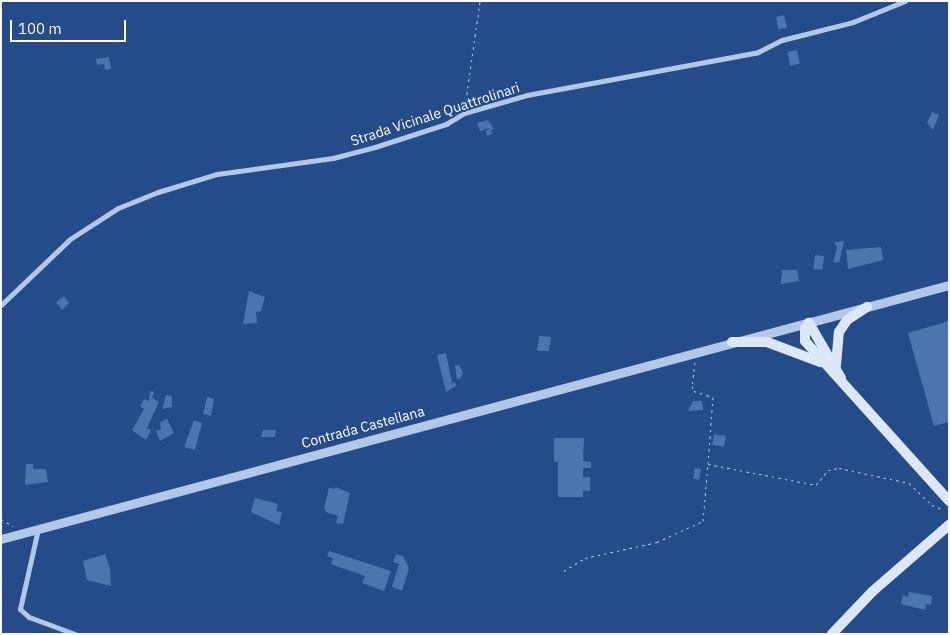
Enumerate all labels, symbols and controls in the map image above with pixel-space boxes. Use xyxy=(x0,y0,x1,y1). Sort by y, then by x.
scale bar xyxy=(12,10,129,42)
text: 100 m xyxy=(18,19,62,38)
street label: Strada Vicinale Quattrolinari xyxy=(348,79,522,149)
street label: Contrada Castellana xyxy=(300,402,426,452)

